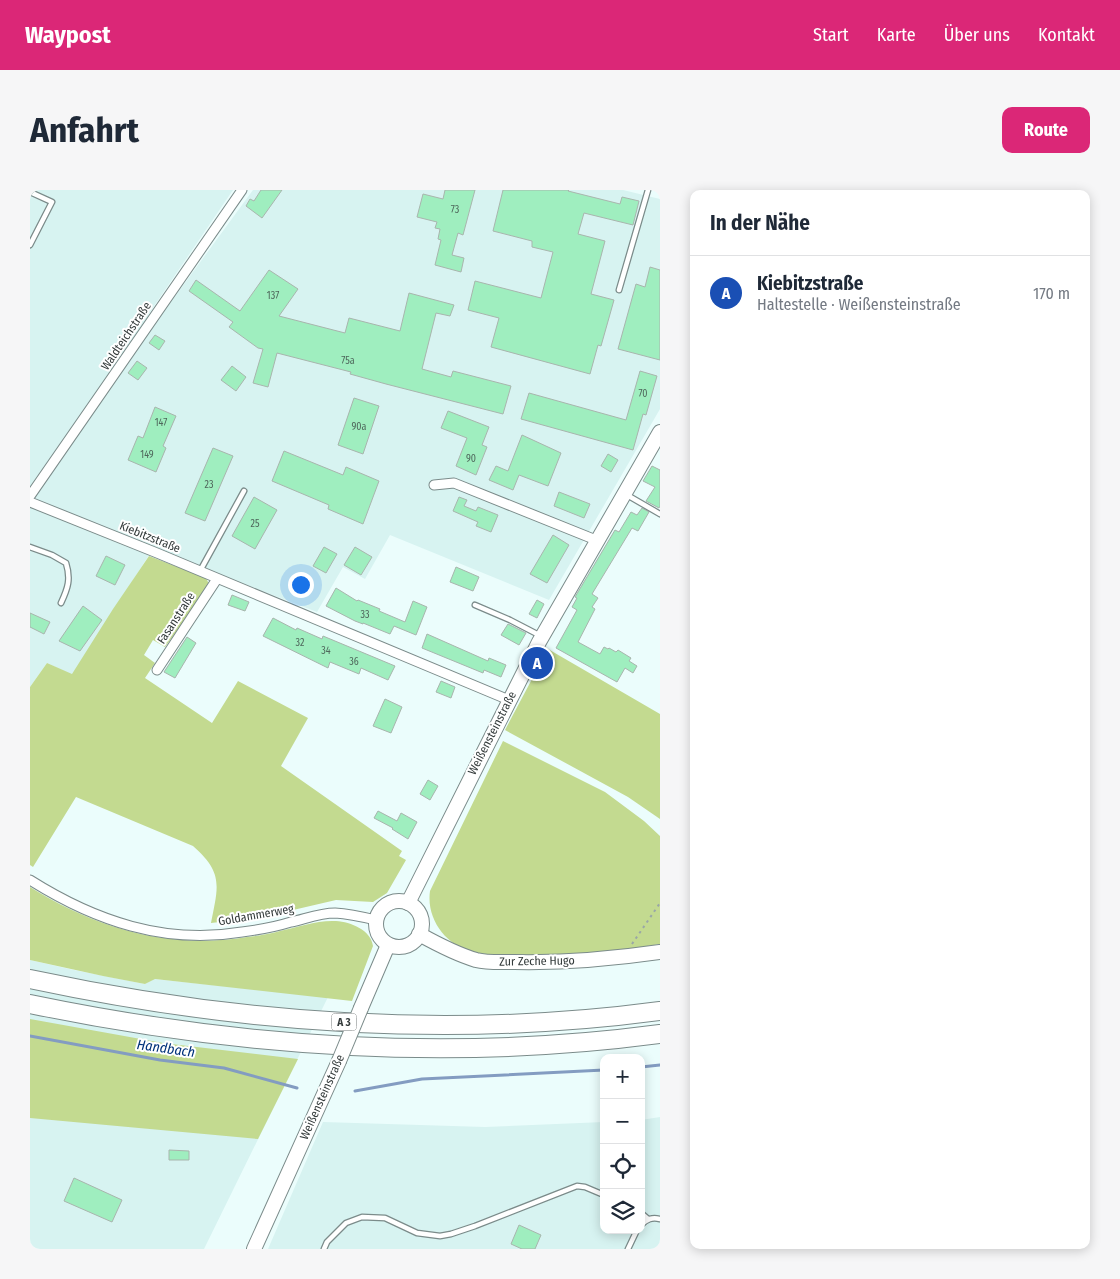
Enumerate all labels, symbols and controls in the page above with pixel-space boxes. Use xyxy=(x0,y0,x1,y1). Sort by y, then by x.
text: Waypost xyxy=(25,21,111,49)
text: Start xyxy=(813,24,849,46)
text: Karte xyxy=(877,24,916,46)
text: Über uns xyxy=(944,24,1010,46)
text: Kontakt xyxy=(1038,24,1095,46)
button: Route xyxy=(1002,107,1090,153)
text: Anfahrt xyxy=(30,109,139,151)
house number: 73 xyxy=(451,204,460,216)
text: In der Nähe xyxy=(710,210,810,236)
text: Kiebitzstraße xyxy=(757,272,863,295)
text: A xyxy=(722,284,730,303)
text: 170 m xyxy=(1033,284,1070,303)
house number: 137 xyxy=(267,290,279,302)
text: Haltestelle · Weißensteinstraße xyxy=(757,295,961,314)
street label: Waldteichstraße xyxy=(98,299,154,373)
house number: 75a xyxy=(341,355,355,367)
house number: 70 xyxy=(638,388,648,400)
house number: 147 xyxy=(155,417,167,429)
house number: 90a xyxy=(352,421,367,433)
house number: 149 xyxy=(140,449,154,461)
house number: 90 xyxy=(466,453,476,465)
house number: 23 xyxy=(205,479,214,491)
street label: Kiebitzstraße xyxy=(118,518,183,556)
house number: 25 xyxy=(251,518,260,530)
your location xyxy=(288,572,314,598)
street label: Fasanstraße xyxy=(154,590,198,646)
house number: 33 xyxy=(360,609,370,621)
house number: 32 xyxy=(296,637,305,649)
pin: A xyxy=(521,644,553,682)
house number: 34 xyxy=(321,645,331,657)
house number: 36 xyxy=(349,656,359,668)
street label: Weißensteinstraße xyxy=(465,689,519,777)
street label: Goldammerweg xyxy=(217,901,295,929)
street label: Zur Zeche Hugo xyxy=(499,953,575,969)
road number: A 3 xyxy=(332,1014,356,1030)
water label: Handbach xyxy=(136,1036,196,1061)
street label: Weißensteinstraße xyxy=(297,1052,347,1142)
map controls xyxy=(600,1054,645,1234)
button: + xyxy=(600,1054,645,1099)
button: − xyxy=(600,1099,645,1144)
button: locate xyxy=(600,1144,645,1189)
button: layers xyxy=(600,1189,645,1234)

